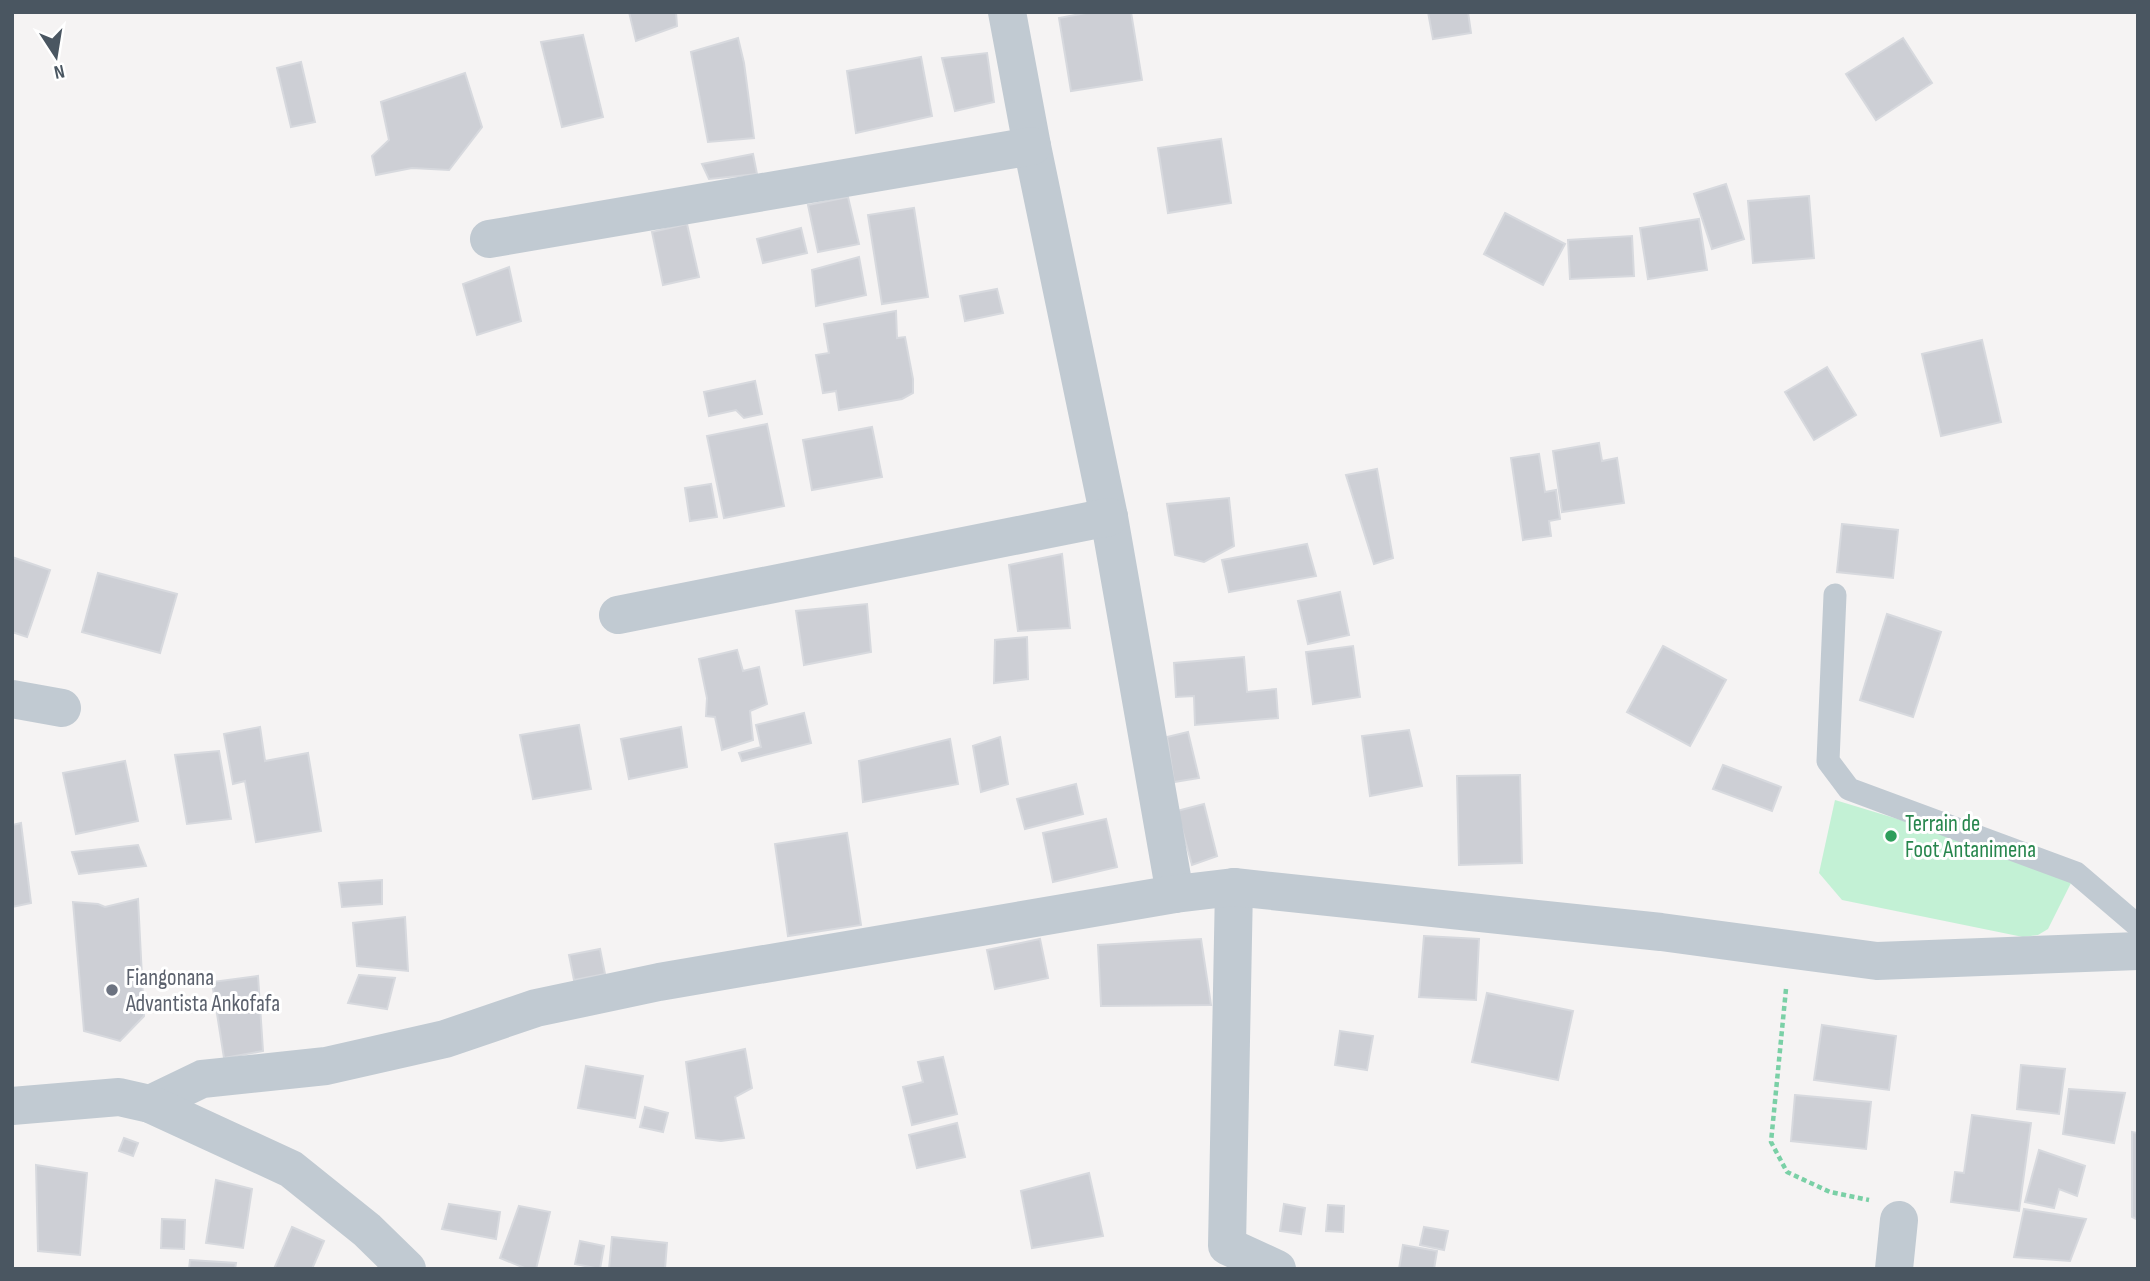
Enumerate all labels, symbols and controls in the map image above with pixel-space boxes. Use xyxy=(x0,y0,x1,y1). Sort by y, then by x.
north arrow xyxy=(21,21,91,91)
text: N xyxy=(52,59,67,83)
place label: Terrain de Foot Antanimena xyxy=(1905,810,2036,864)
marker: Terrain de Foot Antanimena xyxy=(1883,828,1899,844)
place label: Fiangonana Advantista Ankofafa xyxy=(125,964,280,1018)
marker: Fiangonana Advantista Ankofafa xyxy=(104,982,120,998)

